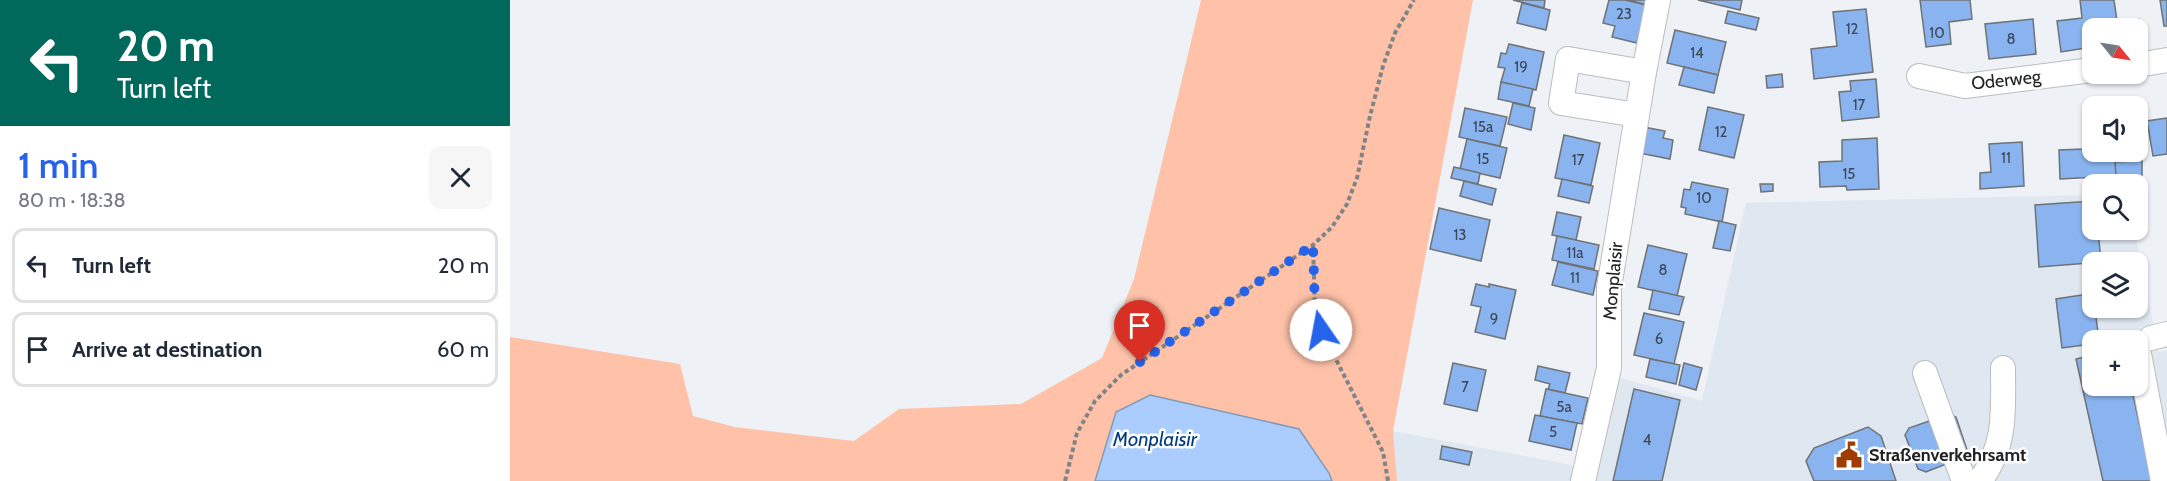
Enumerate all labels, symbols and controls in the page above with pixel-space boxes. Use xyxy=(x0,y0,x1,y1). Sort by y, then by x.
house number: 23 xyxy=(1616,5,1632,23)
north arrow xyxy=(2082,18,2148,84)
map controls xyxy=(2082,18,2148,396)
text: 20 m xyxy=(117,20,215,72)
house number: 12 xyxy=(1846,20,1859,38)
icon: left xyxy=(18,24,96,102)
house number: 10 xyxy=(1929,24,1945,42)
house number: 8 xyxy=(2006,30,2016,48)
house number: 14 xyxy=(1690,44,1704,62)
house number: 19 xyxy=(1514,58,1528,76)
street label: Oderweg xyxy=(1970,65,2043,95)
text: Turn left xyxy=(117,72,211,105)
house number: 17 xyxy=(1853,96,1866,114)
button: sound xyxy=(2082,96,2148,162)
house number: 15a xyxy=(1473,118,1494,136)
house number: 12 xyxy=(1715,123,1728,141)
text: 1 min xyxy=(18,143,98,187)
button: close xyxy=(429,146,492,209)
house number: 11 xyxy=(2001,149,2011,167)
house number: 15 xyxy=(1476,150,1490,168)
house number: 17 xyxy=(1572,151,1585,169)
house number: 15 xyxy=(1842,165,1856,183)
button: search xyxy=(2082,174,2148,240)
text: 80 m · 18:38 xyxy=(18,188,126,212)
house number: 10 xyxy=(1696,189,1712,207)
house number: 13 xyxy=(1453,226,1467,244)
street label: Monplaisir xyxy=(1599,241,1627,321)
house number: 11a xyxy=(1567,244,1584,262)
icon: left xyxy=(21,249,54,282)
text: Turn left xyxy=(72,252,151,279)
text: 20 m xyxy=(438,252,489,279)
button: layers xyxy=(2082,252,2148,318)
house number: 8 xyxy=(1658,261,1668,279)
house number: 11 xyxy=(1570,269,1580,287)
position arrow xyxy=(1289,298,1353,362)
pin xyxy=(1114,300,1165,362)
icon: arrive xyxy=(1123,309,1156,342)
house number: 9 xyxy=(1490,310,1498,328)
house number: 6 xyxy=(1655,330,1663,348)
button: + xyxy=(2082,330,2148,396)
icon: arrive xyxy=(21,333,54,366)
text: Arrive at destination xyxy=(72,336,262,363)
text: 60 m xyxy=(437,336,489,363)
house number: 7 xyxy=(1461,378,1469,396)
house number: 5a xyxy=(1556,398,1572,416)
house number: 5 xyxy=(1549,423,1557,441)
water label: Monplaisir xyxy=(1112,427,1198,451)
house number: 4 xyxy=(1643,431,1652,449)
public building icon: Straßenverkehrsamt xyxy=(1834,440,1864,470)
place label: Straßenverkehrsamt xyxy=(1869,444,2026,466)

